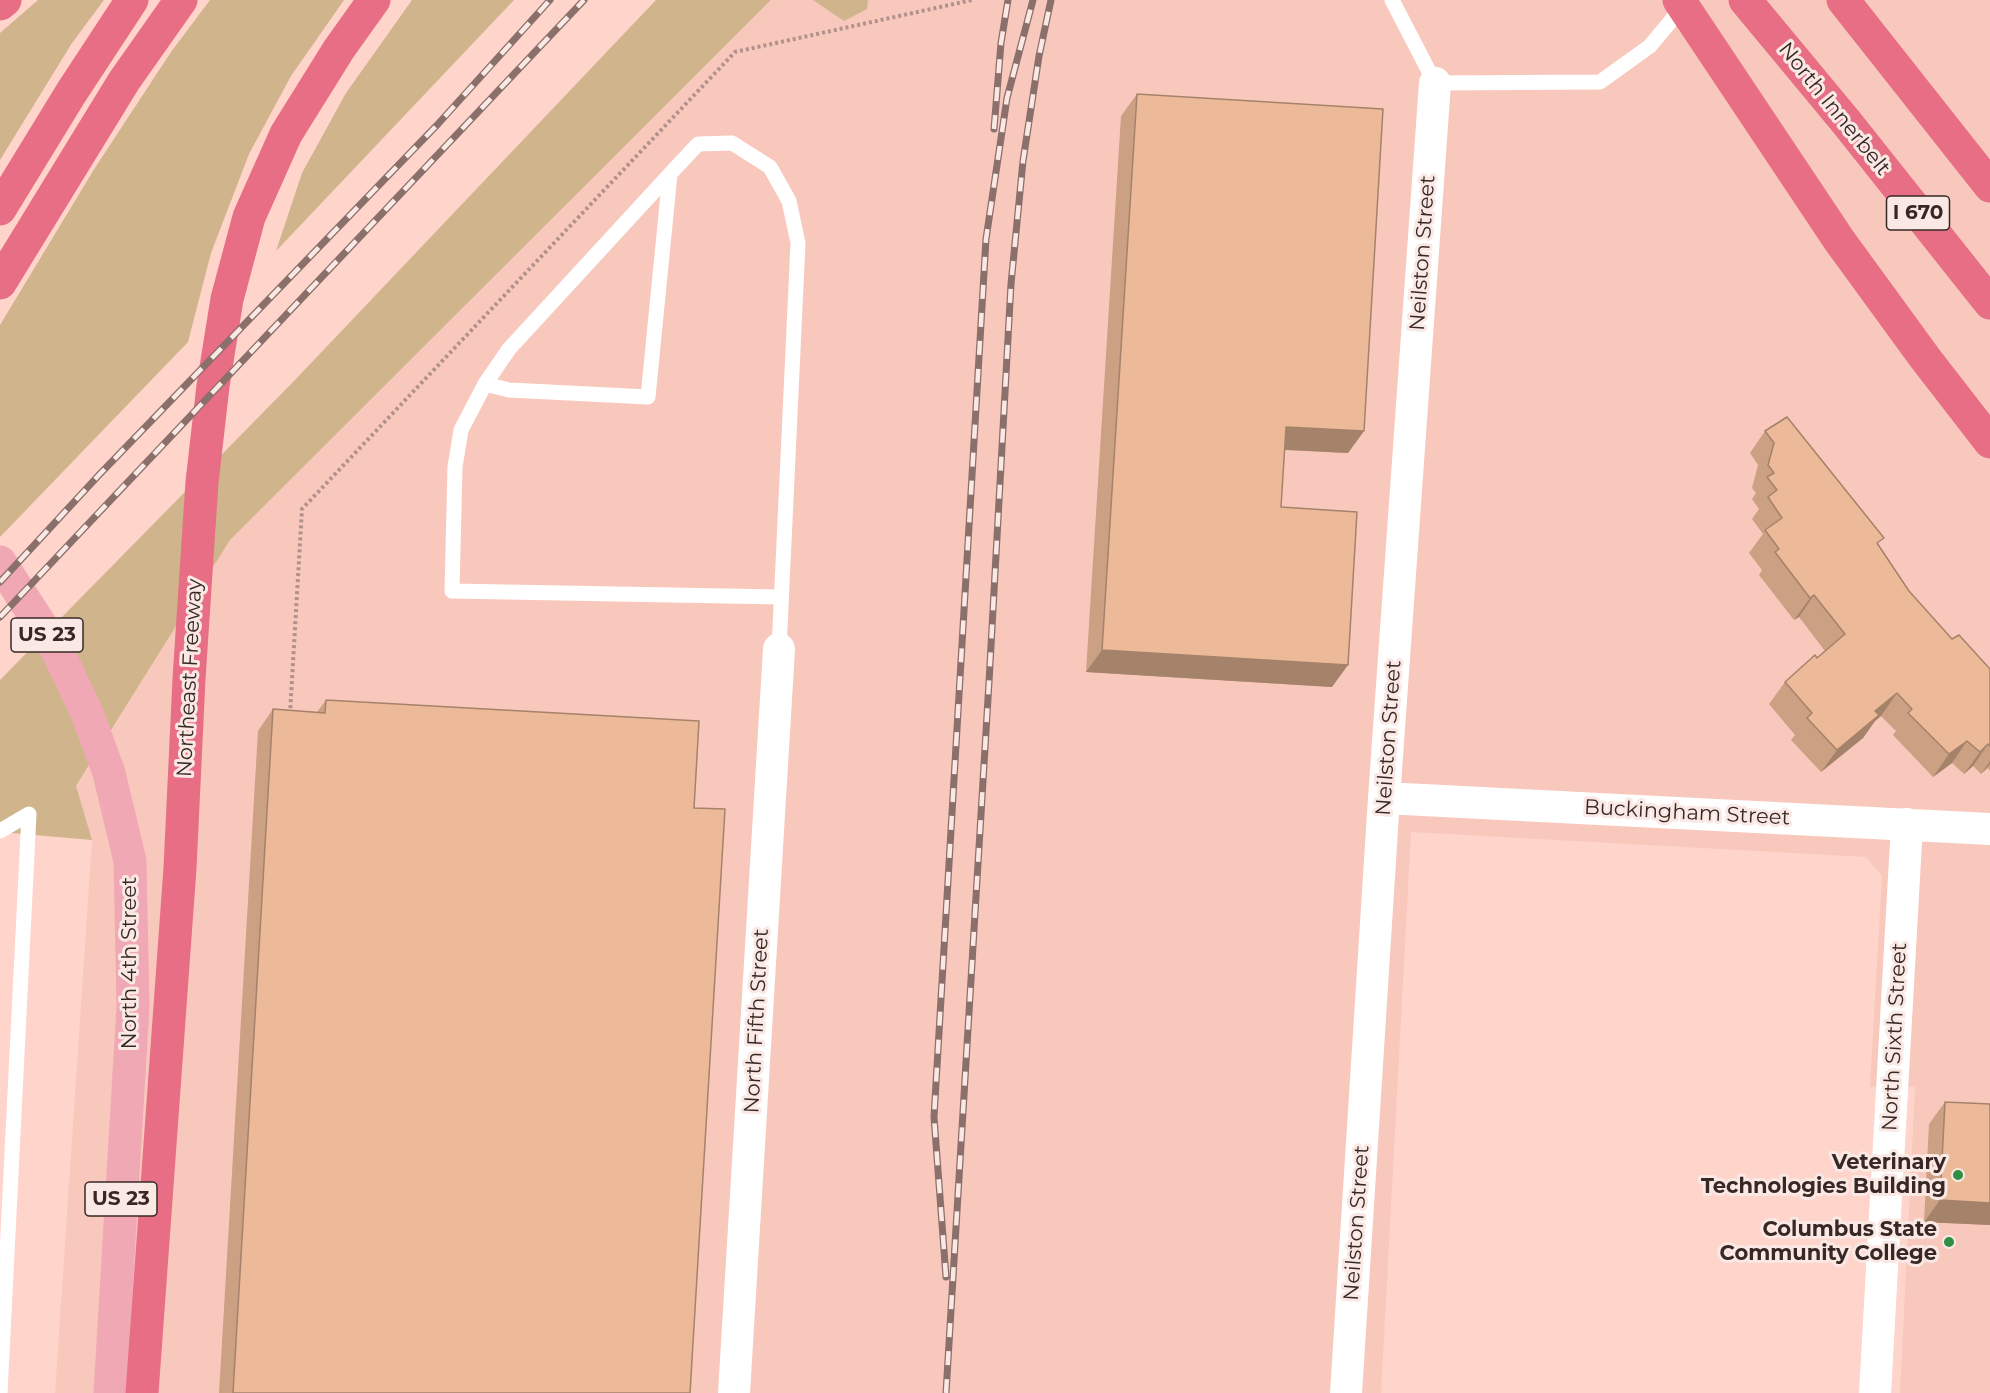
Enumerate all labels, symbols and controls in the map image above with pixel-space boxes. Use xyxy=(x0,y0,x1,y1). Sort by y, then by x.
street label: North Innerbelt xyxy=(1773,37,1895,181)
street label: Neilston Street xyxy=(1405,174,1441,332)
road number: I 670 xyxy=(1886,196,1950,230)
street label: Northeast Freeway xyxy=(172,578,208,778)
road number: US 23 xyxy=(11,618,83,652)
street label: Neilston Street xyxy=(1371,659,1407,817)
street label: Buckingham Street xyxy=(1583,795,1791,831)
street label: North 4th Street xyxy=(117,877,143,1049)
street label: North Fifth Street xyxy=(740,928,774,1114)
street label: North Sixth Street xyxy=(1877,942,1913,1132)
street label: Neilston Street xyxy=(1339,1144,1375,1302)
place label: Veterinary Technologies Building xyxy=(1701,1150,1946,1200)
marker: Veterinary Technologies Building xyxy=(1951,1168,1965,1182)
road number: US 23 xyxy=(85,1182,157,1216)
place label: Columbus State Community College xyxy=(1720,1217,1937,1267)
marker: Columbus State Community College xyxy=(1942,1235,1956,1249)

